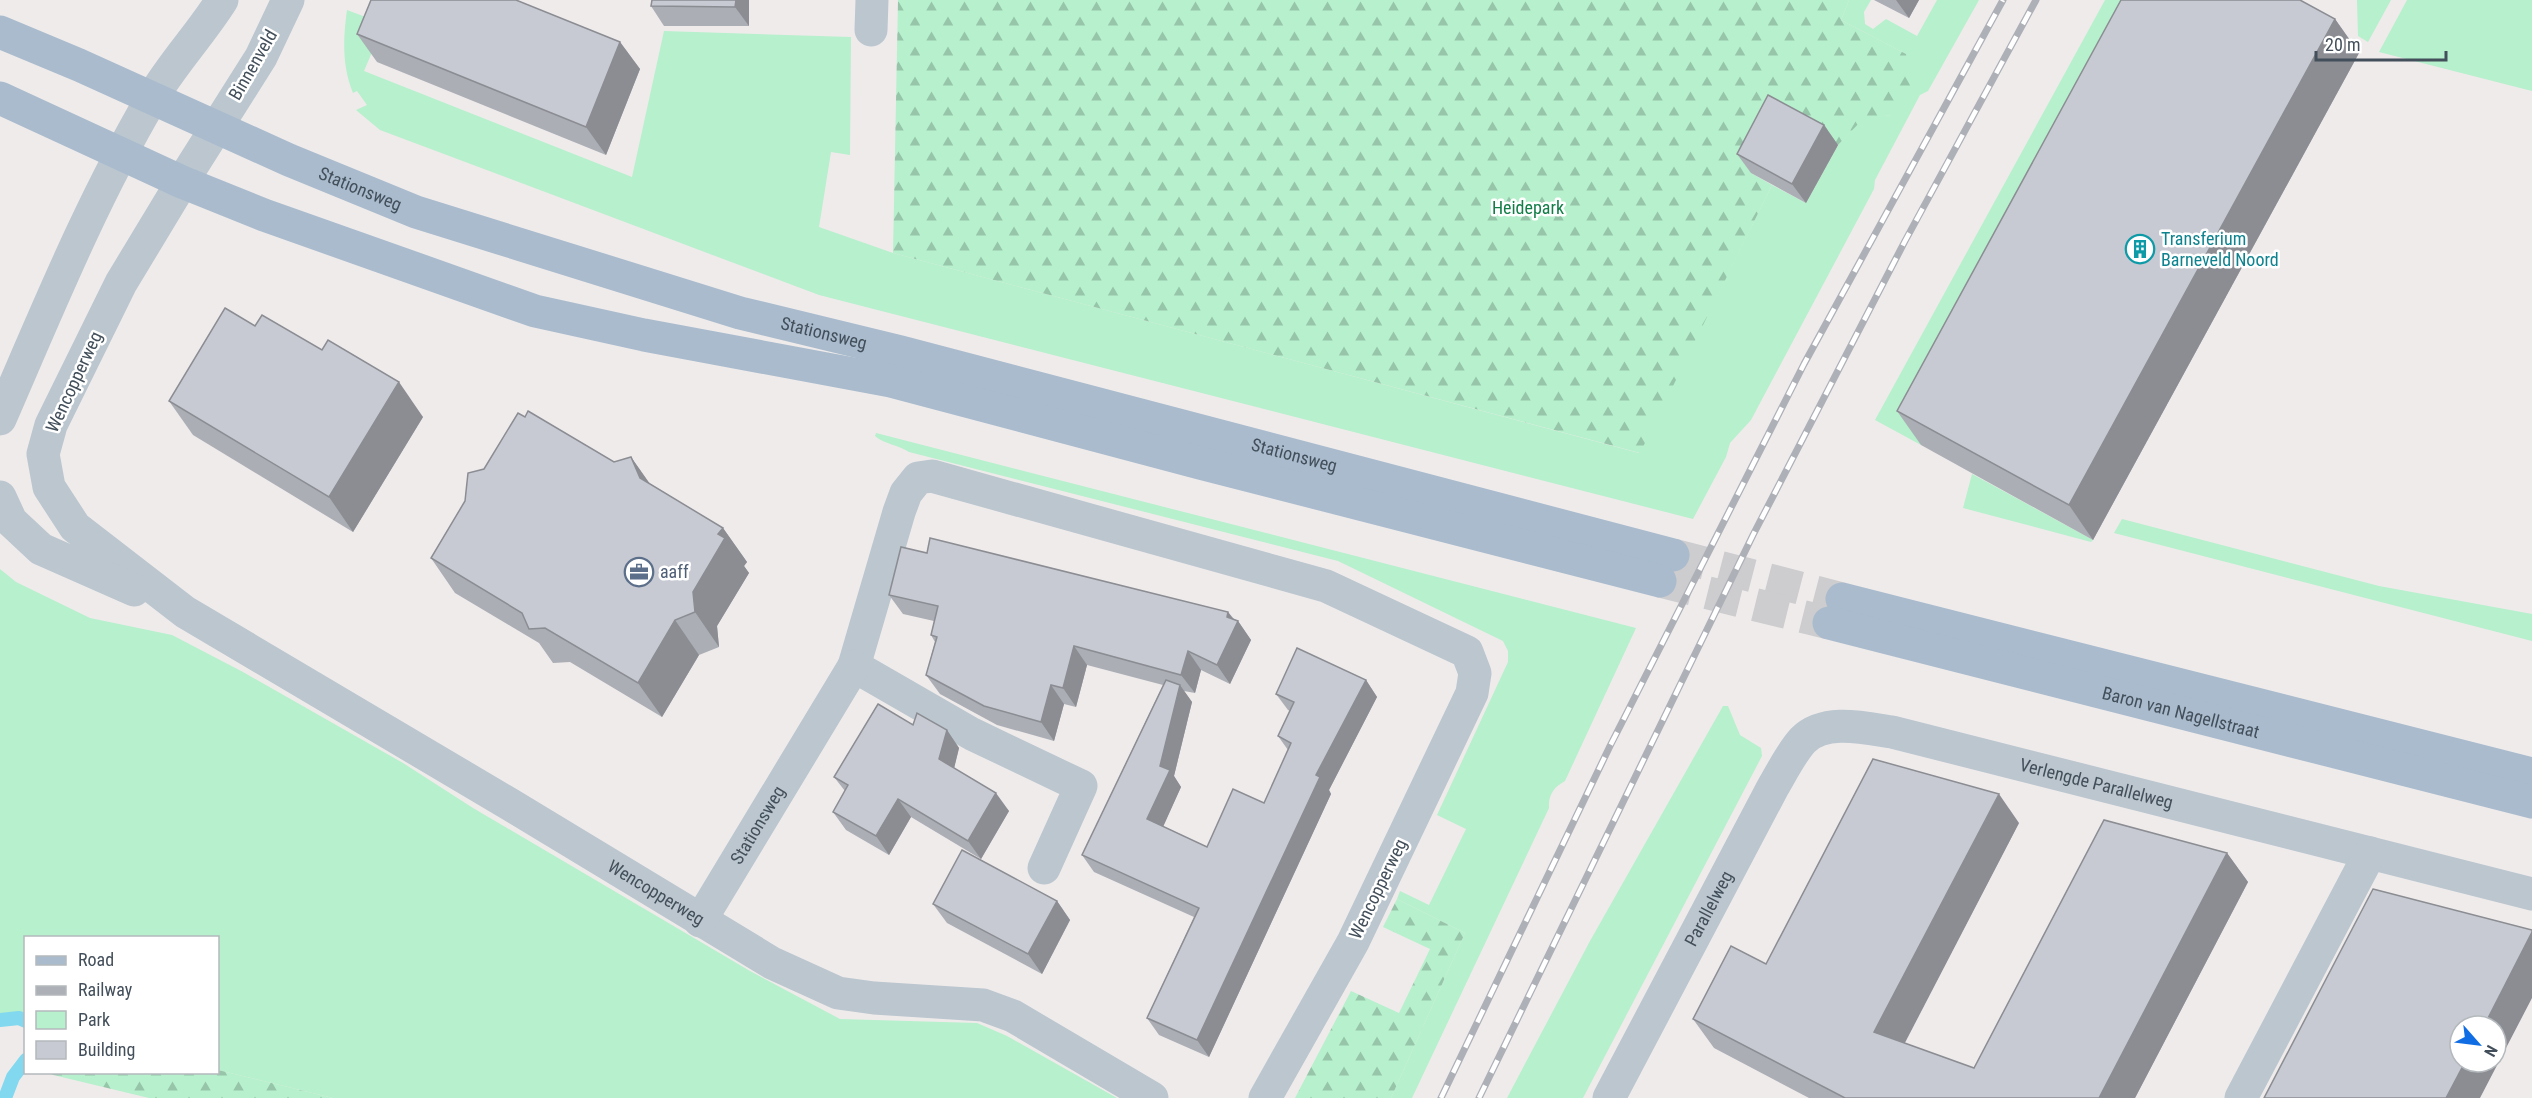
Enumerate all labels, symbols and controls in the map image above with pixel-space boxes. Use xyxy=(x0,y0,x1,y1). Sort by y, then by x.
scale bar xyxy=(2316,24,2446,62)
street label: Binnenveld xyxy=(224,26,281,104)
text: 20 m xyxy=(2325,34,2360,55)
street label: Stationsweg xyxy=(316,162,405,215)
park label: Heidepark xyxy=(1492,197,1564,218)
place label: Transferium Barneveld Noord xyxy=(2161,228,2279,270)
building icon: Transferium Barneveld Noord xyxy=(2124,233,2156,265)
street label: Stationsweg xyxy=(779,312,869,353)
street label: Wencopperweg xyxy=(41,328,106,436)
street label: Stationsweg xyxy=(1249,434,1340,476)
office icon: aaff xyxy=(623,556,655,588)
place label: aaff xyxy=(660,561,689,582)
street label: Baron van Nagellstraat xyxy=(2100,682,2262,742)
street label: Verlengde Parallelweg xyxy=(2018,754,2175,813)
street label: Stationsweg xyxy=(726,782,789,868)
street label: Wencopperweg xyxy=(1344,835,1411,942)
street label: Wencopperweg xyxy=(604,855,708,930)
street label: Parallelweg xyxy=(1680,867,1737,950)
legend xyxy=(24,936,219,1074)
text: Road xyxy=(78,949,114,970)
text: Railway xyxy=(78,979,133,1000)
text: Park xyxy=(78,1009,110,1030)
north arrow xyxy=(2448,1014,2508,1074)
text: Building xyxy=(78,1039,135,1060)
text: N xyxy=(2480,1042,2501,1060)

